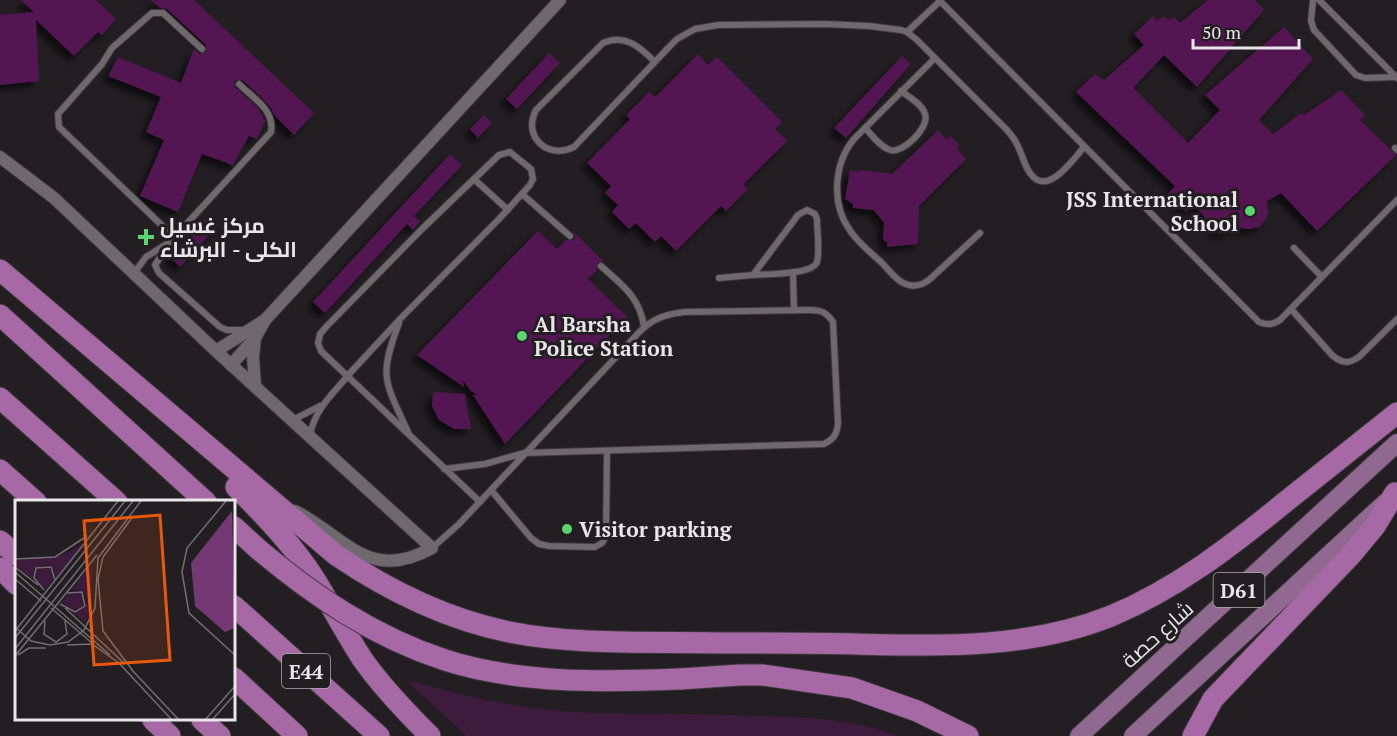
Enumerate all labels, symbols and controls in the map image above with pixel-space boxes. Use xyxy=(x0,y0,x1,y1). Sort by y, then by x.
scale bar xyxy=(1193,12,1300,50)
text: 50 m xyxy=(1202,20,1242,44)
place label: JSS International School xyxy=(1066,185,1238,237)
marker: JSS International School xyxy=(1243,204,1257,218)
place label: مركز غسيل الكلى - البرشاء xyxy=(160,211,297,263)
marker: مركز غسيل الكلى - البرشاء xyxy=(137,228,155,246)
place label: Al Barsha Police Station xyxy=(534,310,674,362)
marker: Al Barsha Police Station xyxy=(515,329,529,343)
inset map xyxy=(15,500,236,721)
place label: Visitor parking xyxy=(579,515,733,543)
marker: Visitor parking xyxy=(560,522,574,536)
road number: D61 xyxy=(1214,573,1264,607)
street label: شارع حصة xyxy=(1115,594,1200,674)
road number: E44 xyxy=(282,654,330,688)

